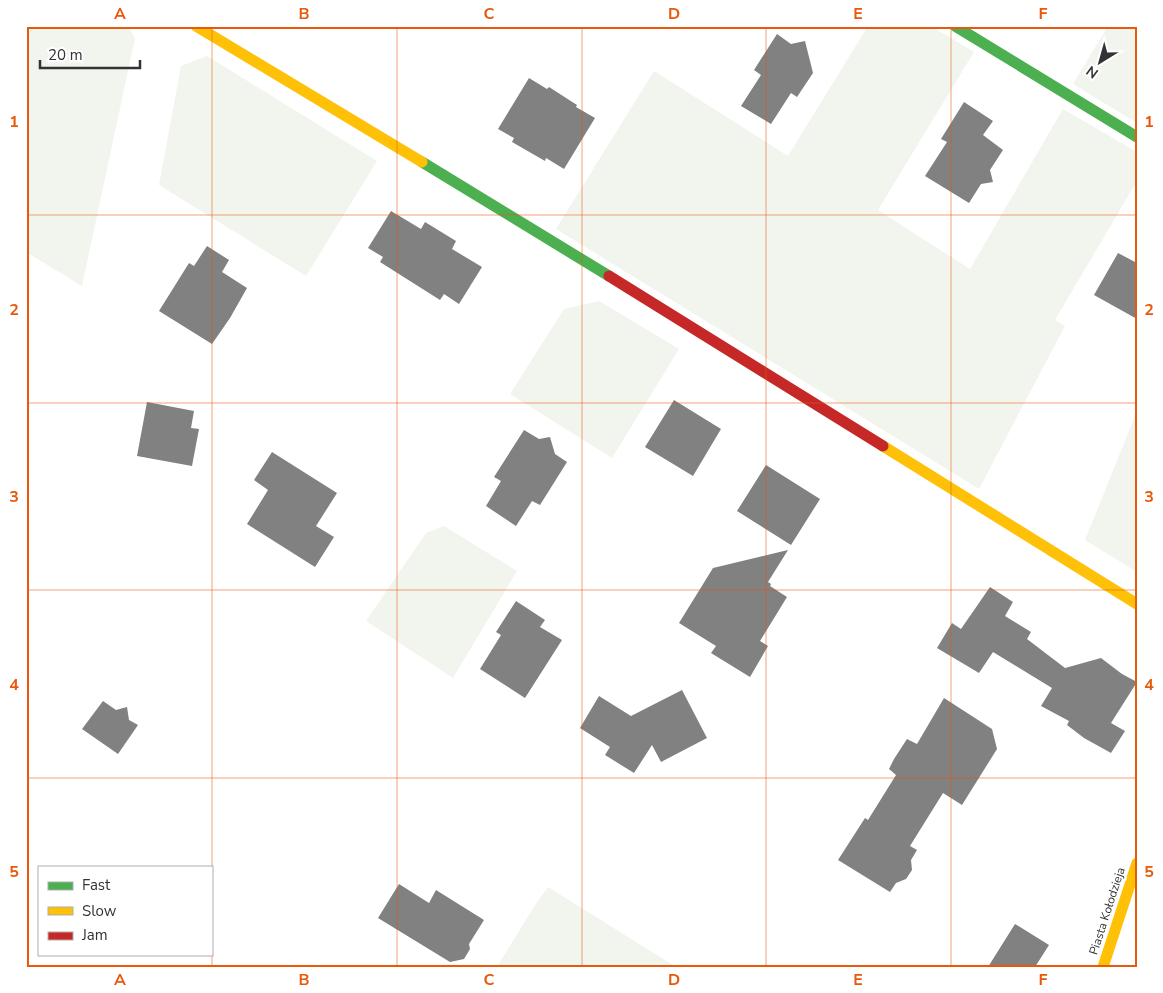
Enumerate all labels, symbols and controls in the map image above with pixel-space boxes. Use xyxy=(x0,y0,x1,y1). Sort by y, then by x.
text: A xyxy=(114,3,126,25)
text: B xyxy=(298,3,310,25)
text: C xyxy=(484,3,495,25)
text: D xyxy=(668,3,680,25)
text: E xyxy=(853,3,863,25)
text: F xyxy=(1039,3,1048,25)
scale bar xyxy=(40,38,140,70)
north arrow xyxy=(1076,38,1126,88)
text: 20 m xyxy=(48,45,83,65)
text: N xyxy=(1083,61,1102,83)
text: 1 xyxy=(9,111,19,133)
text: 1 xyxy=(1144,111,1154,133)
text: 2 xyxy=(9,299,19,321)
text: 2 xyxy=(1144,299,1154,321)
text: 3 xyxy=(9,486,19,508)
text: 3 xyxy=(1144,486,1154,508)
text: 4 xyxy=(9,674,19,696)
text: 4 xyxy=(1144,674,1154,696)
text: 5 xyxy=(9,861,19,883)
text: 5 xyxy=(1144,861,1154,883)
street label: Piasta Kołodzieja xyxy=(1085,865,1129,957)
legend xyxy=(38,866,212,956)
text: Fast xyxy=(82,875,111,895)
text: Slow xyxy=(82,901,117,921)
text: Jam xyxy=(81,925,108,945)
text: A xyxy=(114,969,126,991)
text: B xyxy=(298,969,310,991)
text: C xyxy=(484,969,495,991)
text: D xyxy=(668,969,680,991)
text: E xyxy=(853,969,863,991)
text: F xyxy=(1039,969,1048,991)

